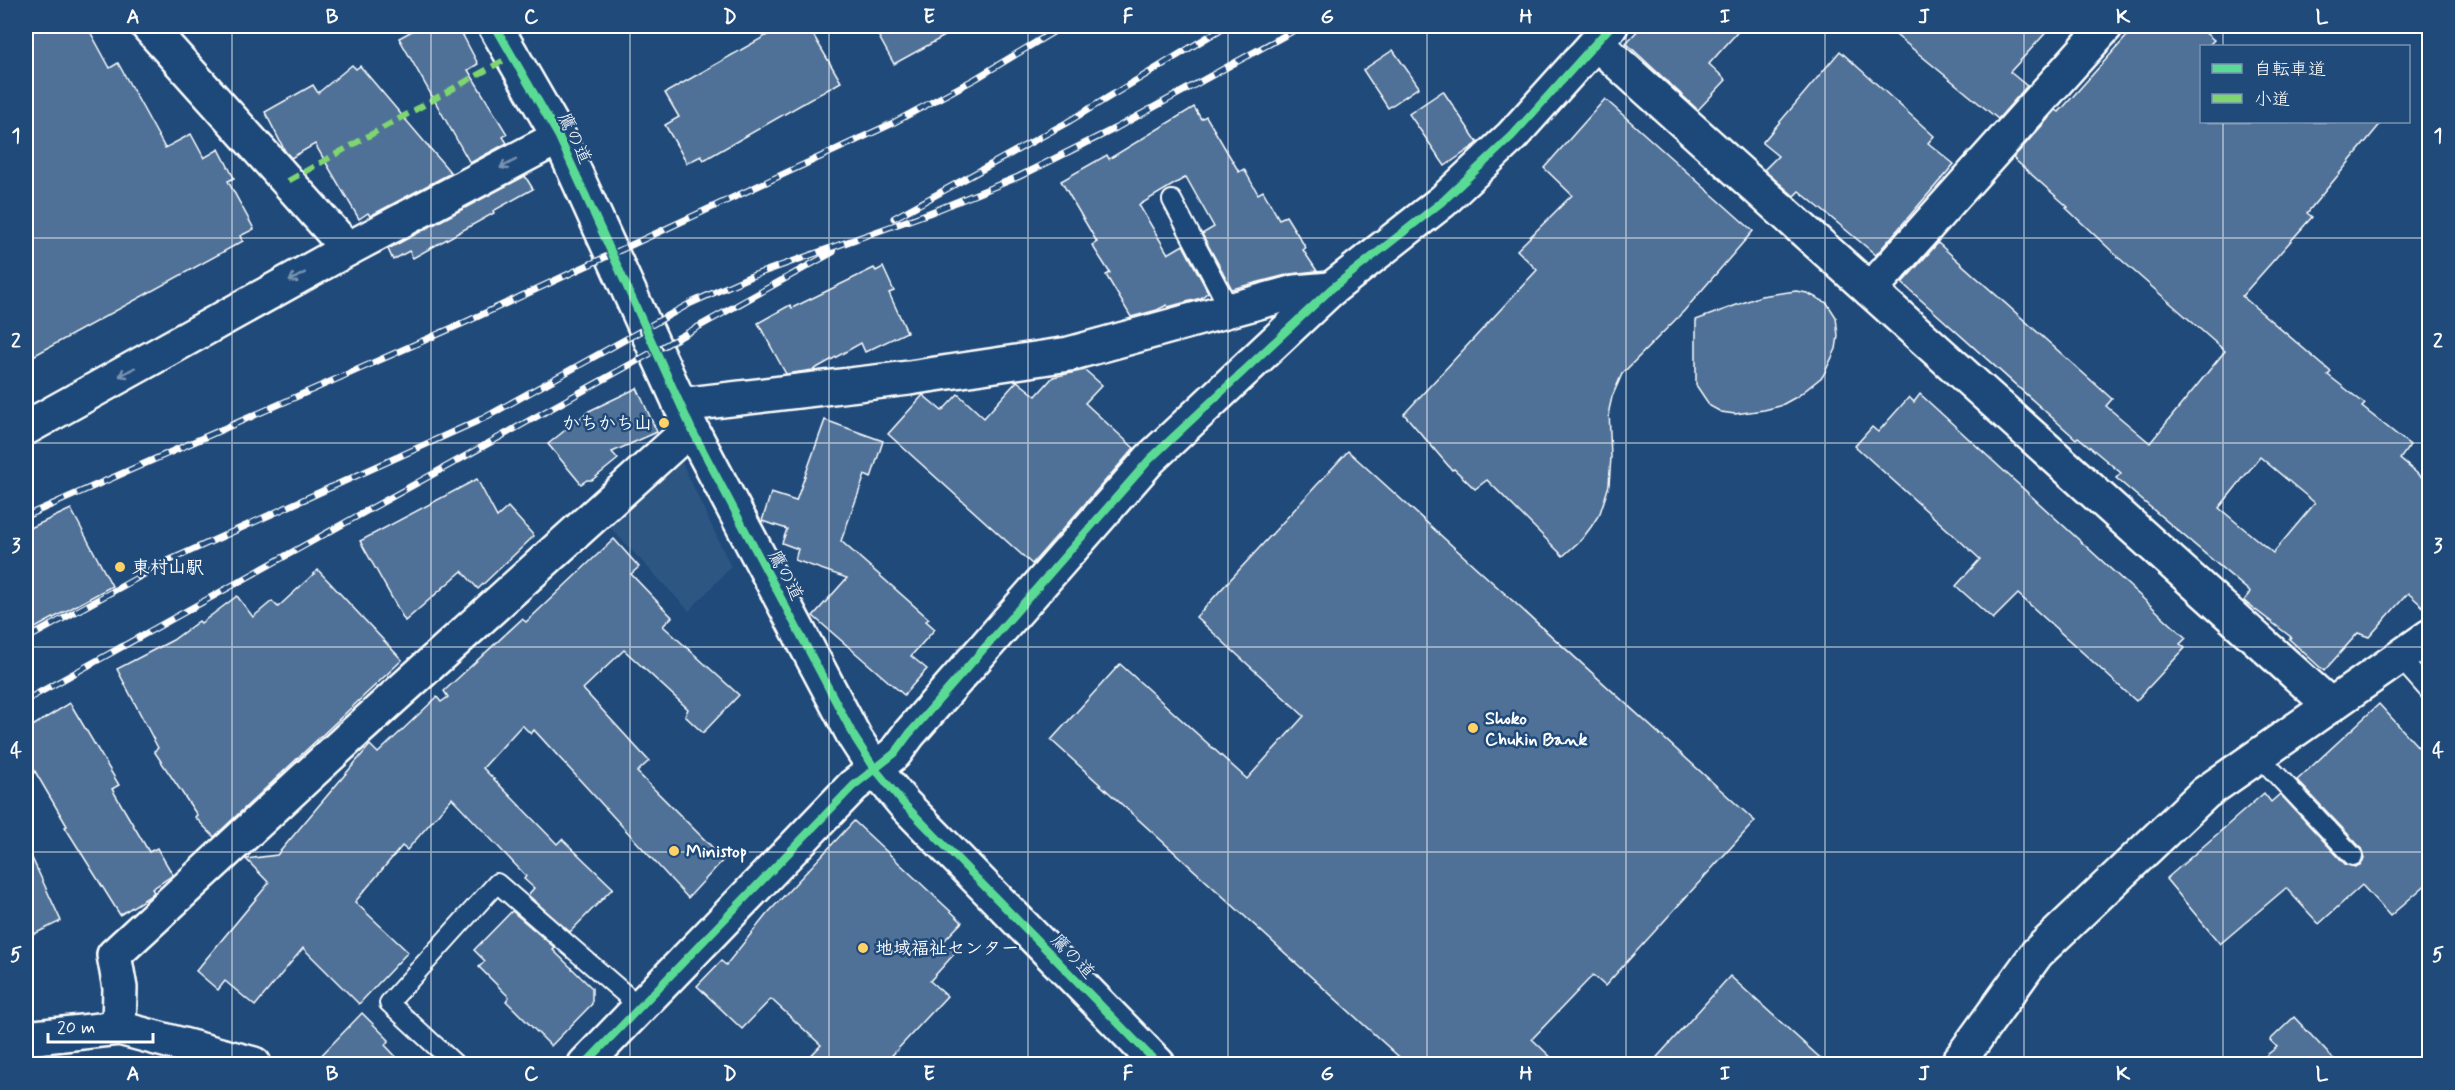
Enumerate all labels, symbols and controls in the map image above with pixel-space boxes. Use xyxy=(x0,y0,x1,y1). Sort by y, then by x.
text: A xyxy=(126,4,140,31)
text: B xyxy=(326,4,339,31)
text: C xyxy=(524,4,539,31)
text: D xyxy=(723,4,737,31)
text: E xyxy=(923,4,935,31)
text: F xyxy=(1123,4,1134,31)
text: G xyxy=(1320,4,1334,31)
text: H xyxy=(1519,4,1533,31)
text: I xyxy=(1720,4,1730,31)
text: J xyxy=(1918,4,1930,31)
text: K xyxy=(2116,4,2131,31)
text: L xyxy=(2316,4,2329,31)
legend xyxy=(2200,45,2410,123)
text: 自転車道 xyxy=(2254,58,2326,82)
text: 小道 xyxy=(2254,88,2290,112)
street label: 鷹の道 xyxy=(551,109,597,168)
text: 1 xyxy=(12,123,20,150)
text: 1 xyxy=(2434,123,2442,150)
one-way arrow xyxy=(499,159,517,170)
one-way arrow xyxy=(289,271,306,283)
text: 2 xyxy=(11,328,21,355)
text: 2 xyxy=(2433,328,2443,355)
one-way arrow xyxy=(118,367,136,378)
place label: かちかち山 xyxy=(562,412,652,436)
marker: かちかち山 xyxy=(657,416,671,430)
text: 3 xyxy=(11,533,21,560)
text: 3 xyxy=(2433,533,2443,560)
street label: 鷹の道 xyxy=(762,546,808,605)
place label: 東村山駅 xyxy=(132,556,204,580)
marker: 東村山駅 xyxy=(113,560,127,574)
place label: Shoko Chukin Bank xyxy=(1485,707,1588,752)
marker: Shoko Chukin Bank xyxy=(1466,721,1480,735)
text: 4 xyxy=(10,738,22,765)
text: 4 xyxy=(2432,738,2444,765)
place label: Ministop xyxy=(686,840,747,864)
marker: Ministop xyxy=(667,844,681,858)
street label: 鷹の道 xyxy=(1045,929,1100,984)
place label: 地域福祉センター xyxy=(875,937,1019,961)
marker: 地域福祉センター xyxy=(856,941,870,955)
text: 5 xyxy=(10,942,22,969)
text: 5 xyxy=(2432,942,2444,969)
scale bar xyxy=(48,1006,153,1044)
text: 20 m xyxy=(57,1016,95,1040)
text: A xyxy=(126,1061,140,1088)
text: B xyxy=(326,1061,339,1088)
text: C xyxy=(524,1061,539,1088)
text: D xyxy=(723,1061,737,1088)
text: E xyxy=(923,1061,935,1088)
text: F xyxy=(1123,1061,1134,1088)
text: G xyxy=(1320,1061,1334,1088)
text: H xyxy=(1519,1061,1533,1088)
text: I xyxy=(1720,1061,1730,1088)
text: J xyxy=(1918,1061,1930,1088)
text: K xyxy=(2116,1061,2131,1088)
text: L xyxy=(2316,1061,2329,1088)

